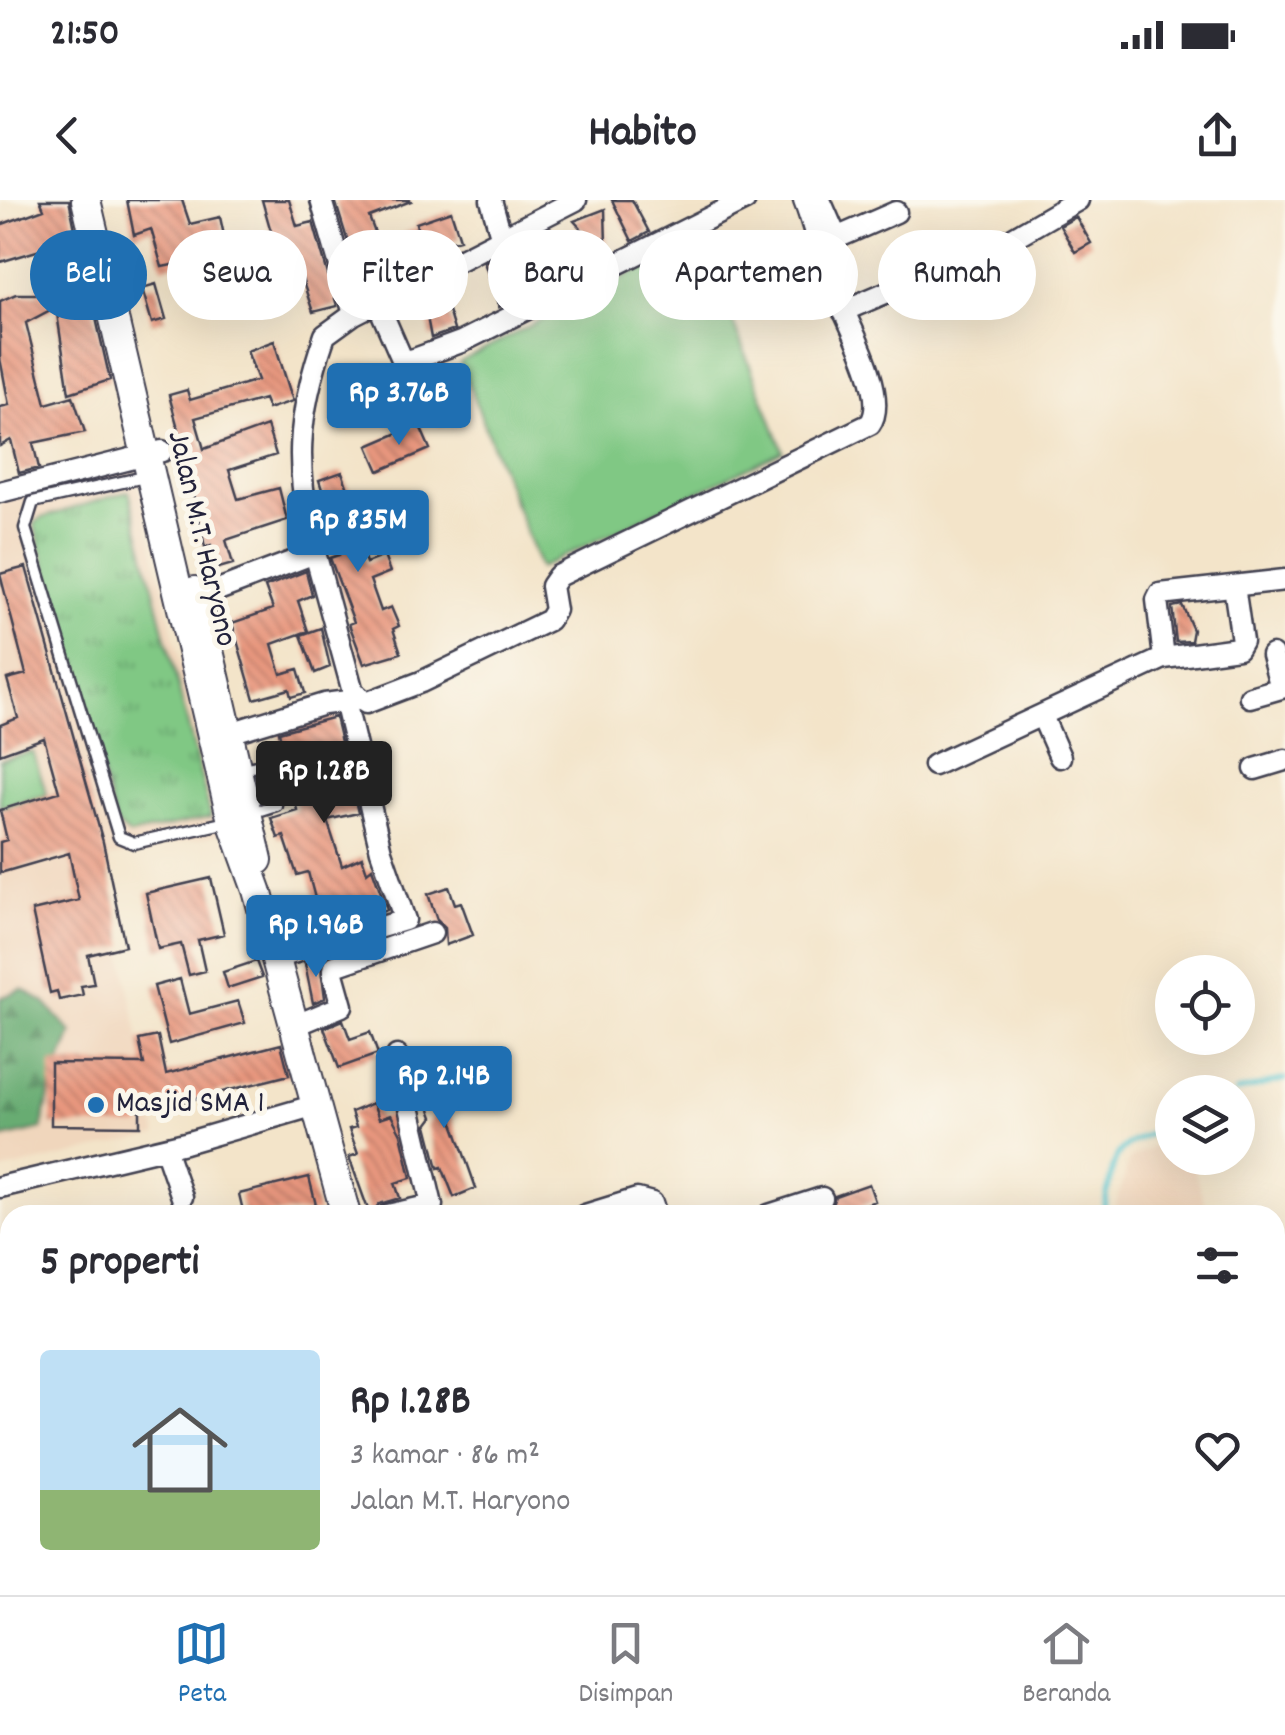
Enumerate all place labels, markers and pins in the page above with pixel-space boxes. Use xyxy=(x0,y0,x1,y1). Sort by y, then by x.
pin: Rp 3.76B xyxy=(296,363,502,448)
pin: Rp 835M xyxy=(266,490,450,575)
pin: Rp 1.28B xyxy=(221,741,427,826)
pin: Rp 1.96B xyxy=(213,895,419,980)
pin: Rp 2.14B xyxy=(341,1046,547,1131)
place label: Masjid SMA 1 xyxy=(116,1082,264,1128)
marker: Masjid SMA 1 xyxy=(85,1094,107,1116)

